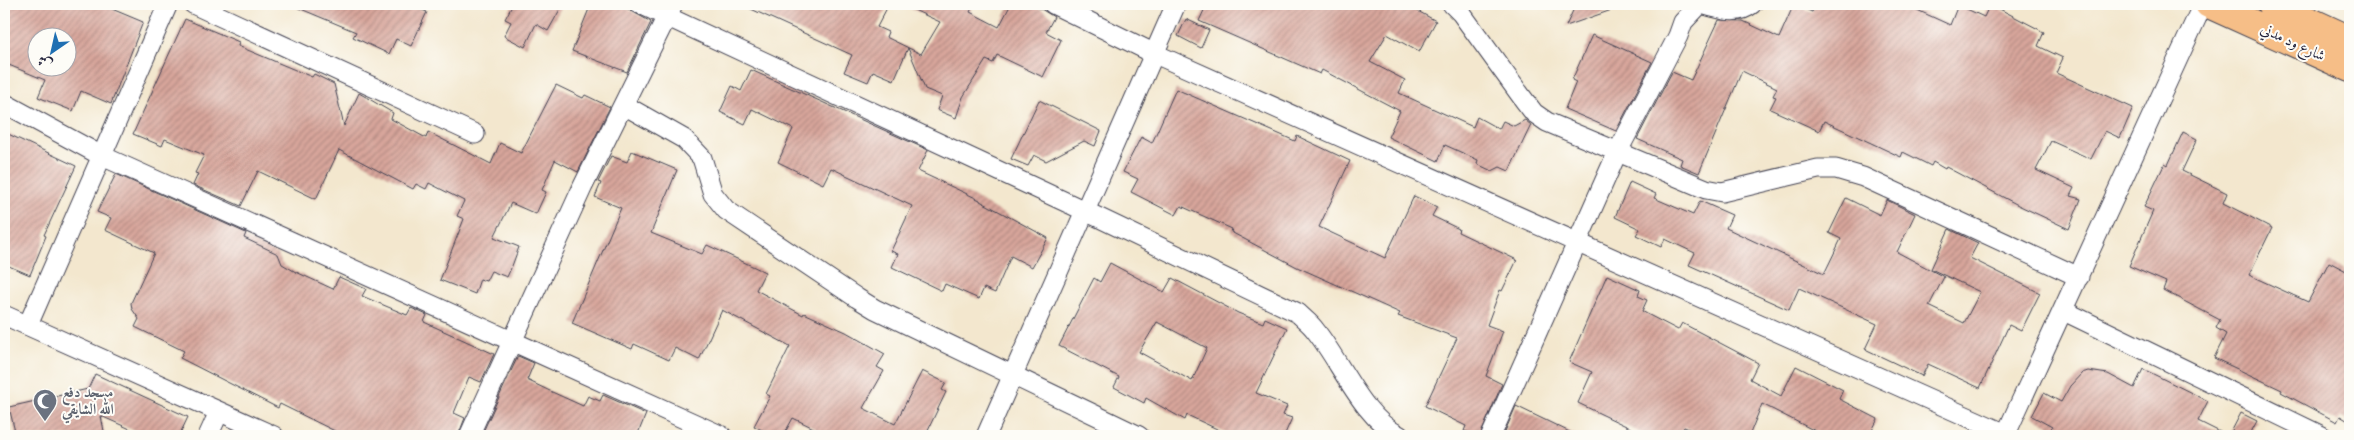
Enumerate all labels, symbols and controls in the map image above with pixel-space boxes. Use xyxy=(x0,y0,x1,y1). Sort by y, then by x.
street label: شارع ود مدني xyxy=(2256,19,2328,68)
north arrow xyxy=(28,28,78,78)
text: ش xyxy=(34,51,56,73)
place label: مسجد دفع الله الشايقي xyxy=(61,383,114,424)
mosque icon: مسجد دفع الله الشايقي xyxy=(32,388,58,422)

